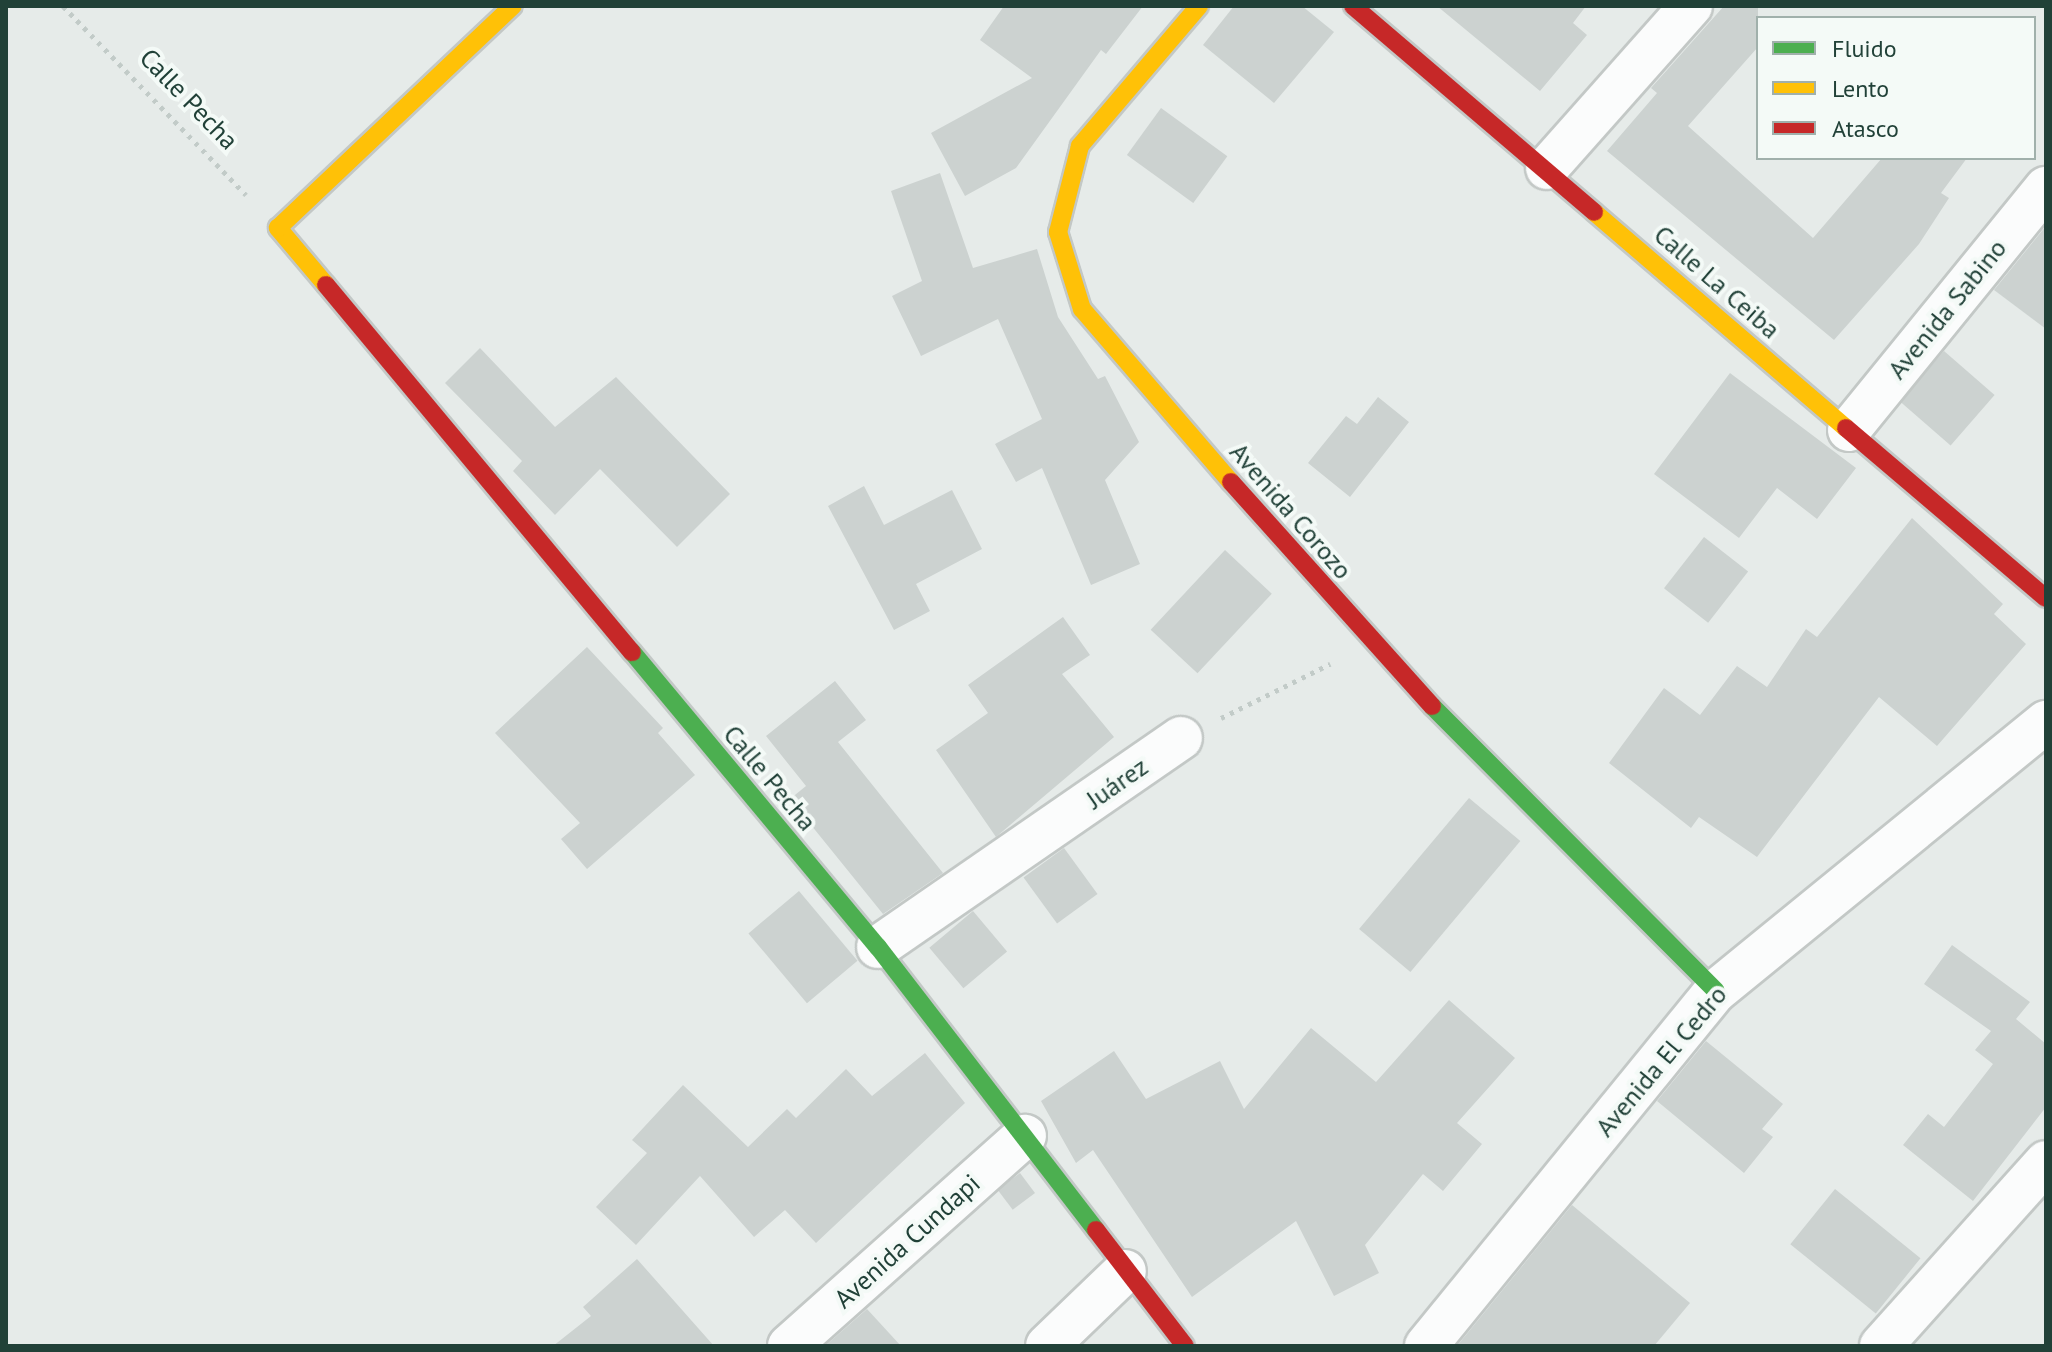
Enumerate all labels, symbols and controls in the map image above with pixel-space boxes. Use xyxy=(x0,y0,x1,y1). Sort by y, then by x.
legend xyxy=(1756,16,2036,160)
text: Fluido xyxy=(1832,33,1897,64)
street label: Calle Pecha xyxy=(133,42,245,156)
text: Lento xyxy=(1832,73,1889,104)
text: Atasco xyxy=(1832,113,1899,144)
street label: Calle La Ceiba xyxy=(1648,219,1786,345)
street label: Avenida Sabino xyxy=(1881,233,2013,385)
street label: Avenida Corozo xyxy=(1223,437,1359,585)
street label: Calle Pecha xyxy=(717,719,823,837)
street label: Juárez xyxy=(1080,751,1154,815)
street label: Avenida El Cedro xyxy=(1589,979,1733,1143)
street label: Avenida Cundapi xyxy=(828,1167,986,1315)

